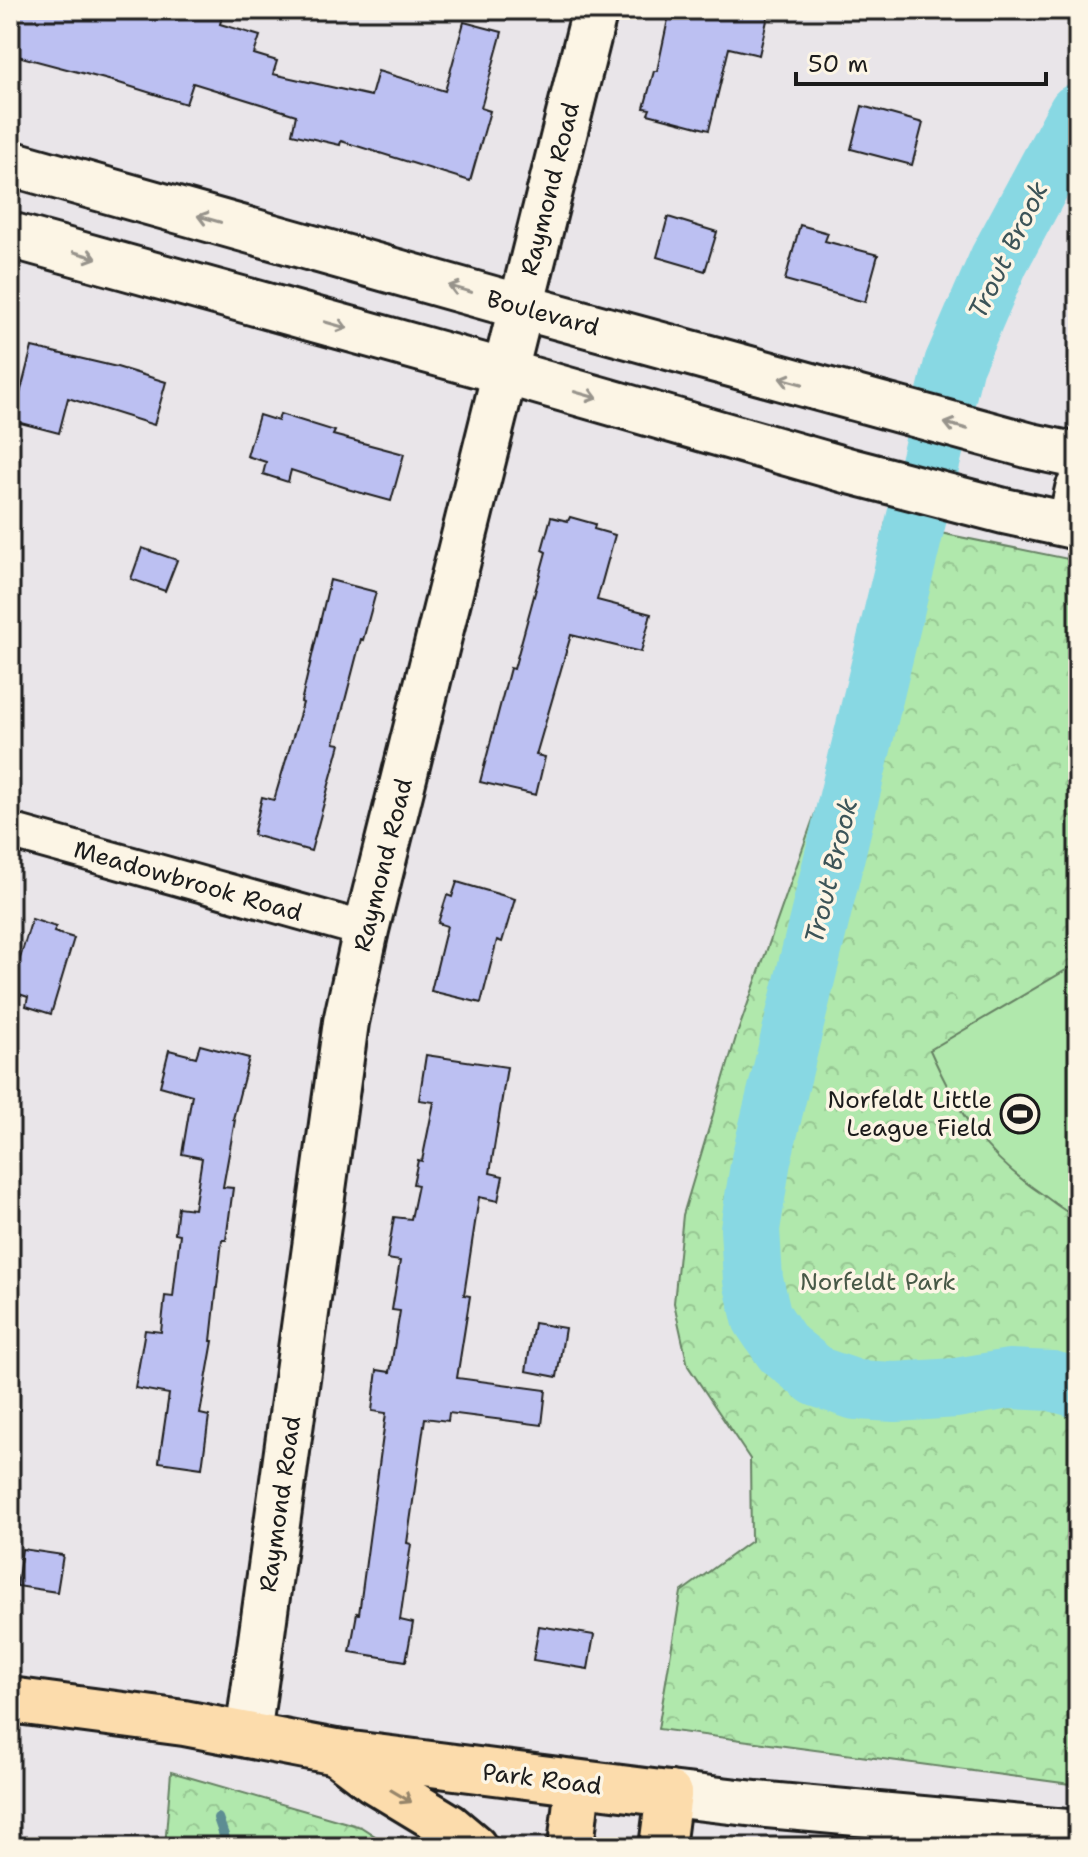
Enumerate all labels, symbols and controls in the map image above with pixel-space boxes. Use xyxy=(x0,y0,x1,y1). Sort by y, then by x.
scale bar xyxy=(796,36,1046,86)
text: 50 m xyxy=(808,48,868,80)
street label: Raymond Road xyxy=(513,99,587,279)
water label: Trout Brook xyxy=(959,175,1056,324)
one-way arrow xyxy=(197,211,223,226)
one-way arrow xyxy=(72,249,98,264)
one-way arrow xyxy=(447,281,473,296)
street label: Boulevard xyxy=(483,283,603,343)
one-way arrow xyxy=(322,318,348,333)
one-way arrow xyxy=(779,373,805,388)
one-way arrow xyxy=(573,389,598,403)
one-way arrow xyxy=(944,417,970,432)
street label: Raymond Road xyxy=(346,775,420,955)
water label: Trout Brook xyxy=(796,795,865,947)
street label: Meadowbrook Road xyxy=(70,833,306,929)
place label: Norfeldt Little League Field xyxy=(827,1084,992,1144)
sports icon: Norfeldt Little League Field xyxy=(999,1093,1041,1135)
park label: Norfeldt Park xyxy=(800,1266,956,1298)
street label: Raymond Road xyxy=(252,1414,308,1594)
street label: Park Road xyxy=(481,1756,603,1802)
one-way arrow xyxy=(389,1788,412,1804)

